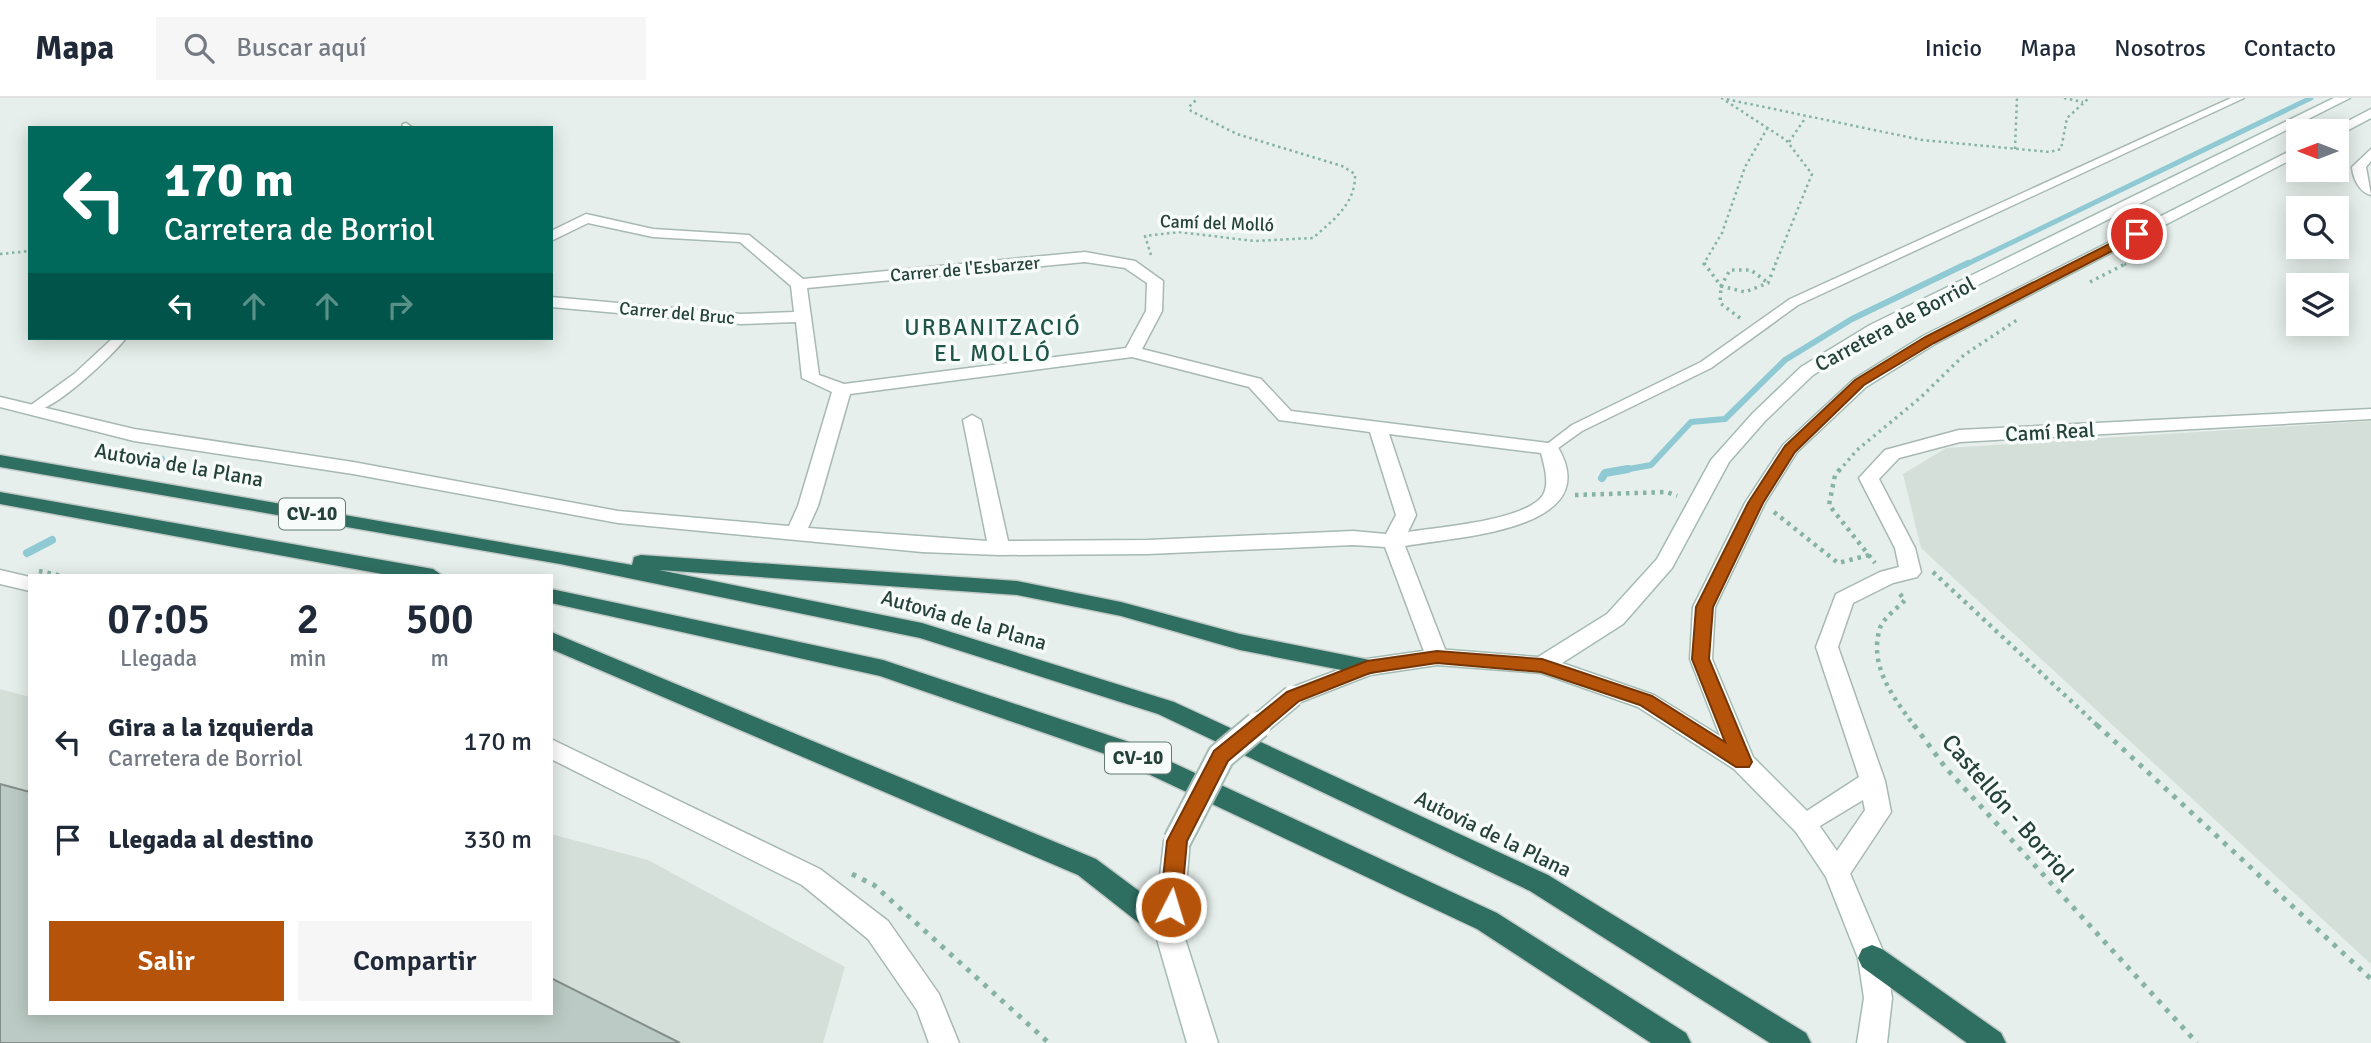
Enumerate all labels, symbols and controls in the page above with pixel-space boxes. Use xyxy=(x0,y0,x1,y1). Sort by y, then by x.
search box xyxy=(156,17,646,80)
text: Mapa xyxy=(35,28,114,69)
icon: search xyxy=(180,29,218,67)
text: Buscar aquí xyxy=(236,32,366,64)
text: Inicio xyxy=(1925,33,1982,63)
text: Mapa xyxy=(2020,33,2076,63)
text: Nosotros xyxy=(2114,33,2206,63)
text: Contacto xyxy=(2244,33,2336,63)
north arrow xyxy=(2286,119,2348,182)
map controls xyxy=(2286,119,2349,336)
text: 170 m xyxy=(164,150,294,210)
icon: left xyxy=(49,154,140,245)
button: search xyxy=(2286,196,2349,259)
pin xyxy=(2107,204,2167,264)
text: Carretera de Borriol xyxy=(164,210,435,249)
street label: Camí del Molló xyxy=(1159,210,1275,236)
icon: arrive xyxy=(2118,215,2156,253)
street label: Carrer de l'Esbarzer xyxy=(889,251,1041,287)
street label: Carretera de Borriol xyxy=(1810,271,1980,377)
button: layers xyxy=(2286,273,2349,336)
icon: left xyxy=(162,287,200,325)
icon: ahead xyxy=(235,287,273,325)
icon: ahead xyxy=(308,287,346,325)
icon: right xyxy=(381,287,419,325)
street label: Carrer del Bruc xyxy=(618,297,736,329)
district label: URBANITZACIÓ EL MOLLÓ xyxy=(904,313,1082,368)
street label: Camí Real xyxy=(2004,417,2096,447)
street label: Autovia de la Plana xyxy=(93,437,265,493)
road number: CV-10 xyxy=(279,498,345,530)
street label: Autovia de la Plana xyxy=(878,584,1050,656)
text: 07:05 xyxy=(107,594,210,645)
text: 2 xyxy=(296,594,319,645)
text: 500 xyxy=(406,594,474,645)
text: Llegada xyxy=(120,644,197,673)
text: min xyxy=(289,644,326,673)
text: m xyxy=(430,644,449,673)
text: Gira a la izquierda xyxy=(108,712,314,744)
icon: left xyxy=(49,723,87,761)
text: 170 m xyxy=(463,726,532,758)
street label: Castellón - Borriol xyxy=(1936,728,2080,888)
road number: CV-10 xyxy=(1105,743,1171,774)
text: Carretera de Borriol xyxy=(108,744,303,773)
street label: Autovia de la Plana xyxy=(1411,785,1575,883)
icon: arrive xyxy=(49,821,87,859)
text: Llegada al destino xyxy=(108,824,314,856)
text: 330 m xyxy=(463,824,532,856)
position arrow xyxy=(1134,870,1208,944)
button: Salir xyxy=(49,921,284,1001)
button: Compartir xyxy=(298,921,532,1001)

